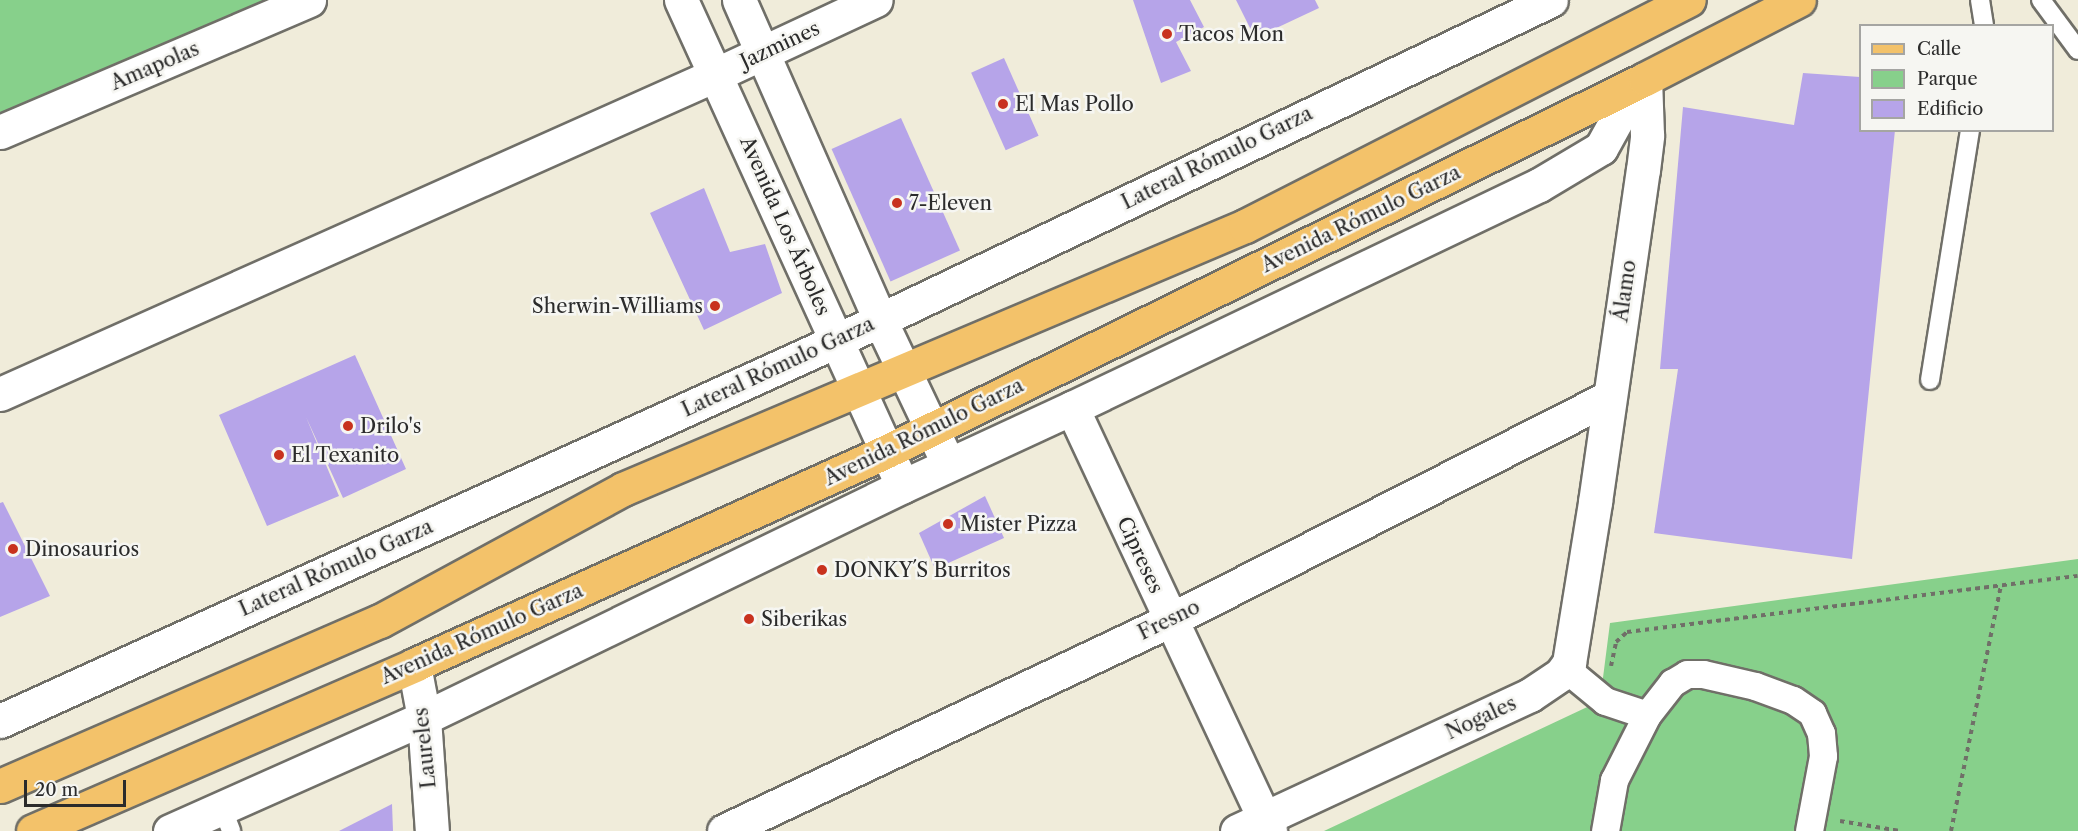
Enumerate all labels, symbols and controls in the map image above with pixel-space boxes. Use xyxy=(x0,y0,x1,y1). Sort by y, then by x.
street label: Jazmines xyxy=(736,16,824,74)
place label: Tacos Mon xyxy=(1179,22,1284,46)
legend xyxy=(1859,24,2054,132)
marker: Tacos Mon xyxy=(1160,27,1174,41)
street label: Amapolas xyxy=(107,37,203,95)
text: Calle xyxy=(1917,38,1961,60)
text: Parque xyxy=(1917,68,1978,90)
place label: El Mas Pollo xyxy=(1015,92,1134,116)
marker: El Mas Pollo xyxy=(996,97,1010,111)
text: Edificio xyxy=(1917,98,1983,120)
street label: Lateral Rómulo Garza xyxy=(1118,101,1316,215)
street label: Avenida Los Árboles xyxy=(734,132,836,320)
street label: Avenida Rómulo Garza xyxy=(1257,160,1465,278)
place label: 7-Eleven xyxy=(909,191,992,215)
marker: 7-Eleven xyxy=(890,196,904,210)
street label: Álamo xyxy=(1609,259,1641,323)
place label: Sherwin-Williams xyxy=(532,294,703,318)
marker: Sherwin-Williams xyxy=(708,299,722,313)
street label: Lateral Rómulo Garza xyxy=(678,312,878,422)
street label: Avenida Rómulo Garza xyxy=(820,373,1028,491)
place label: Drilo's xyxy=(360,414,421,438)
marker: Drilo's xyxy=(341,419,355,433)
place label: El Texanito xyxy=(291,443,400,467)
marker: El Texanito xyxy=(272,448,286,462)
place label: Mister Pizza xyxy=(960,512,1077,536)
street label: Cipreses xyxy=(1112,513,1168,597)
street label: Lateral Rómulo Garza xyxy=(236,514,436,622)
marker: Mister Pizza xyxy=(941,517,955,531)
place label: Dinosaurios xyxy=(25,537,139,561)
marker: Dinosaurios xyxy=(6,542,20,556)
place label: DONKY´S Burritos xyxy=(834,558,1011,582)
marker: DONKY´S Burritos xyxy=(815,563,829,577)
street label: Avenida Rómulo Garza xyxy=(377,579,587,689)
street label: Fresno xyxy=(1134,595,1204,645)
place label: Siberikas xyxy=(761,607,847,631)
marker: Siberikas xyxy=(742,612,756,626)
street label: Nogales xyxy=(1442,691,1520,745)
street label: Laureles xyxy=(409,706,441,790)
scale bar xyxy=(27,768,129,806)
text: 20 m xyxy=(35,779,78,801)

